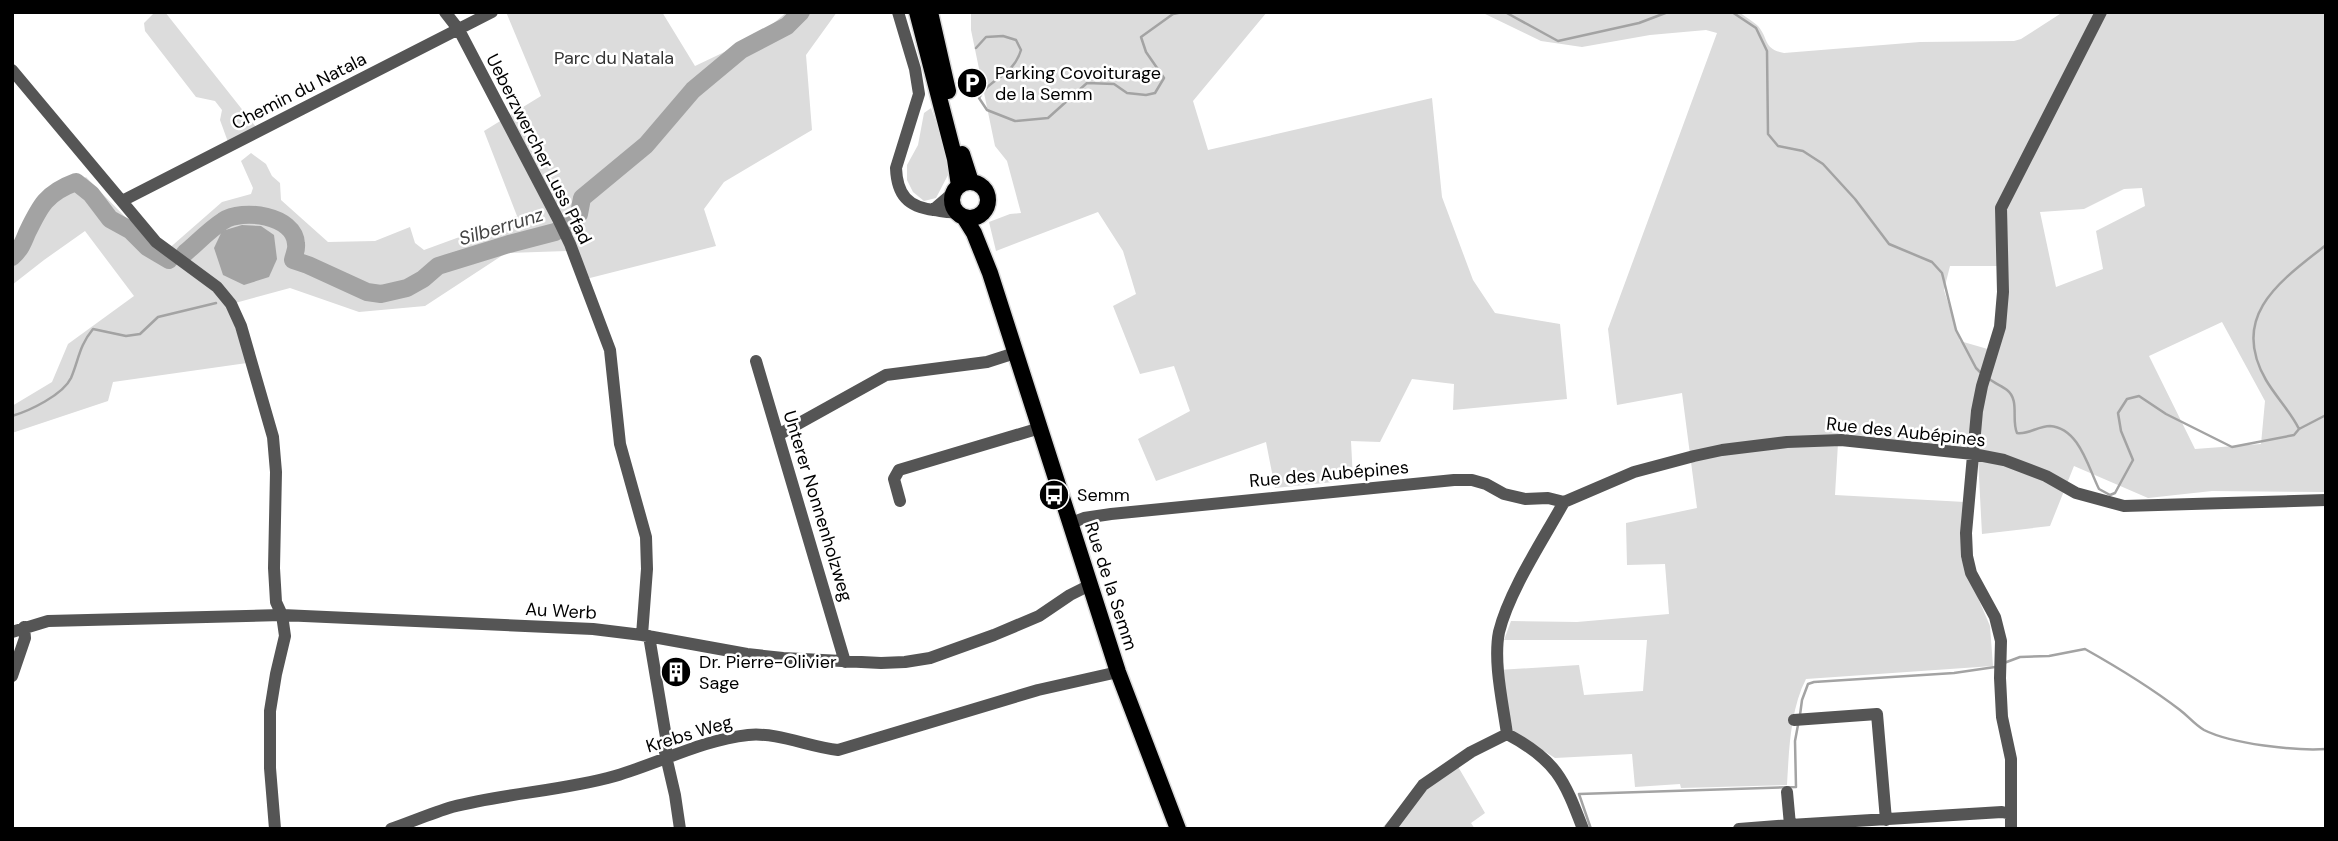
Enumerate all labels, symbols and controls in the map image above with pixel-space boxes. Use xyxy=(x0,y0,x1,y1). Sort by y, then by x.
park label: Parc du Natala xyxy=(554,46,674,70)
street label: Chemin du Natala xyxy=(228,47,370,135)
street label: Ueberzwercher Luss Pfad xyxy=(481,50,597,248)
place label: Parking Covoiturage de la Semm xyxy=(995,61,1161,106)
parking icon: Parking Covoiturage de la Semm xyxy=(955,66,989,100)
water label: Silberrunz xyxy=(456,202,547,251)
street label: Unterer Nonnenholzweg xyxy=(778,408,858,604)
street label: Rue des Aubépines xyxy=(1825,412,1987,452)
street label: Rue des Aubépines xyxy=(1248,455,1410,493)
bus stop icon: Semm xyxy=(1037,478,1071,512)
place label: Semm xyxy=(1077,483,1130,507)
street label: Rue de la Semm xyxy=(1079,519,1143,653)
street label: Au Werb xyxy=(525,597,597,625)
place label: Dr. Pierre-Olivier Sage xyxy=(699,650,837,695)
building icon: Dr. Pierre-Olivier Sage xyxy=(659,655,693,689)
street label: Krebs Weg xyxy=(643,710,735,758)

